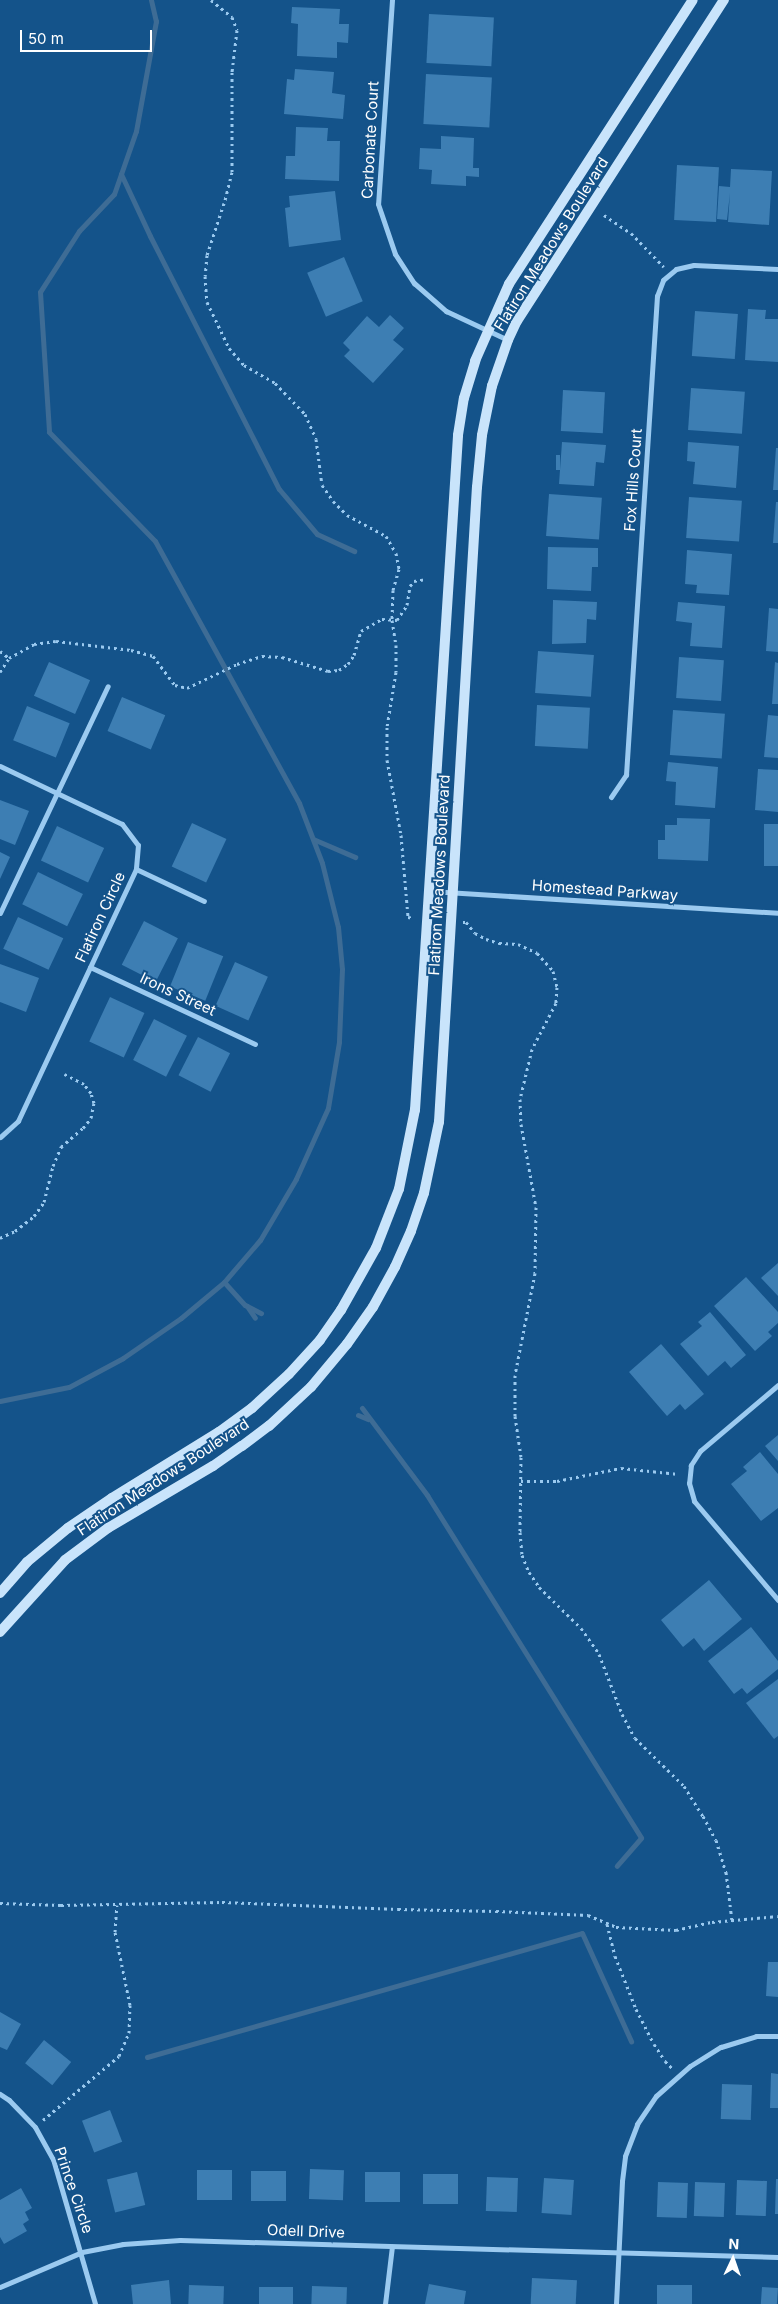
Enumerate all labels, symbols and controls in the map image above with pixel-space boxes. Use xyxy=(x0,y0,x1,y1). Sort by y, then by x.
scale bar xyxy=(22,20,155,52)
text: 50 m xyxy=(28,29,64,48)
street label: Carbonate Court xyxy=(358,81,382,199)
street label: Flatiron Meadows Boulevard xyxy=(490,154,612,334)
street label: Fox Hills Court xyxy=(620,428,646,532)
street label: Flatiron Meadows Boulevard xyxy=(425,774,453,976)
street label: Flatiron Circle xyxy=(71,869,129,965)
street label: Homestead Parkway xyxy=(531,876,679,904)
street label: Irons Street xyxy=(137,969,219,1019)
street label: Flatiron Meadows Boulevard xyxy=(74,1415,252,1539)
street label: Prince Circle xyxy=(51,2144,97,2236)
street label: Odell Drive xyxy=(267,2221,345,2241)
north arrow xyxy=(708,2234,758,2284)
text: N xyxy=(728,2235,740,2252)

